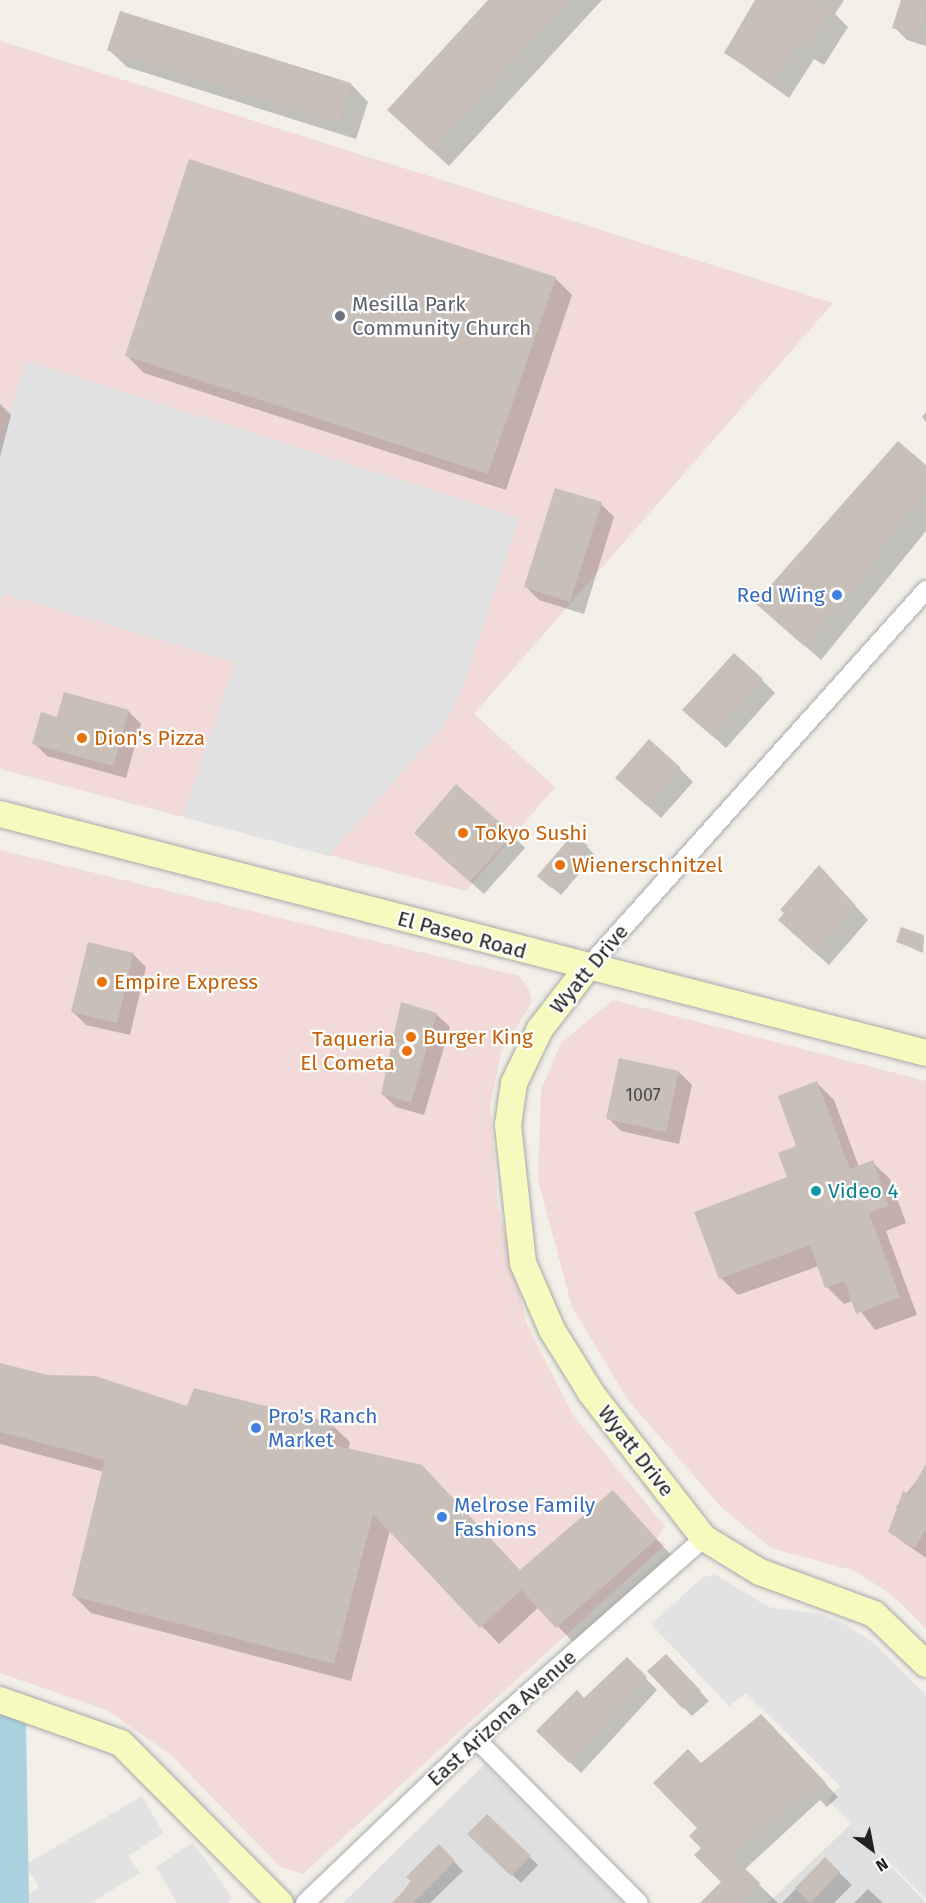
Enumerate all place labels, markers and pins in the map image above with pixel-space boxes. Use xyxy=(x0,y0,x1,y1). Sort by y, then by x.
place label: Mesilla Park Community Church xyxy=(352,291,531,341)
marker: Mesilla Park Community Church xyxy=(333,309,347,323)
place label: Red Wing xyxy=(737,582,825,608)
marker: Red Wing xyxy=(830,588,844,602)
place label: Dion's Pizza xyxy=(94,725,205,751)
marker: Dion's Pizza xyxy=(75,731,89,745)
place label: Tokyo Sushi xyxy=(475,820,587,846)
marker: Tokyo Sushi xyxy=(456,826,470,840)
place label: Wienerschnitzel xyxy=(572,852,723,878)
marker: Wienerschnitzel xyxy=(553,858,567,872)
place label: Empire Express xyxy=(114,969,258,995)
marker: Empire Express xyxy=(95,975,109,989)
place label: Burger King xyxy=(423,1024,533,1050)
place label: Taqueria El Cometa xyxy=(300,1026,395,1076)
marker: Burger King xyxy=(404,1030,418,1044)
marker: Taqueria El Cometa xyxy=(400,1044,414,1058)
place label: Video 4 xyxy=(828,1178,899,1204)
marker: Video 4 xyxy=(809,1184,823,1198)
place label: Pro's Ranch Market xyxy=(268,1403,378,1453)
marker: Pro's Ranch Market xyxy=(249,1421,263,1435)
place label: Melrose Family Fashions xyxy=(454,1492,595,1542)
marker: Melrose Family Fashions xyxy=(435,1510,449,1524)

